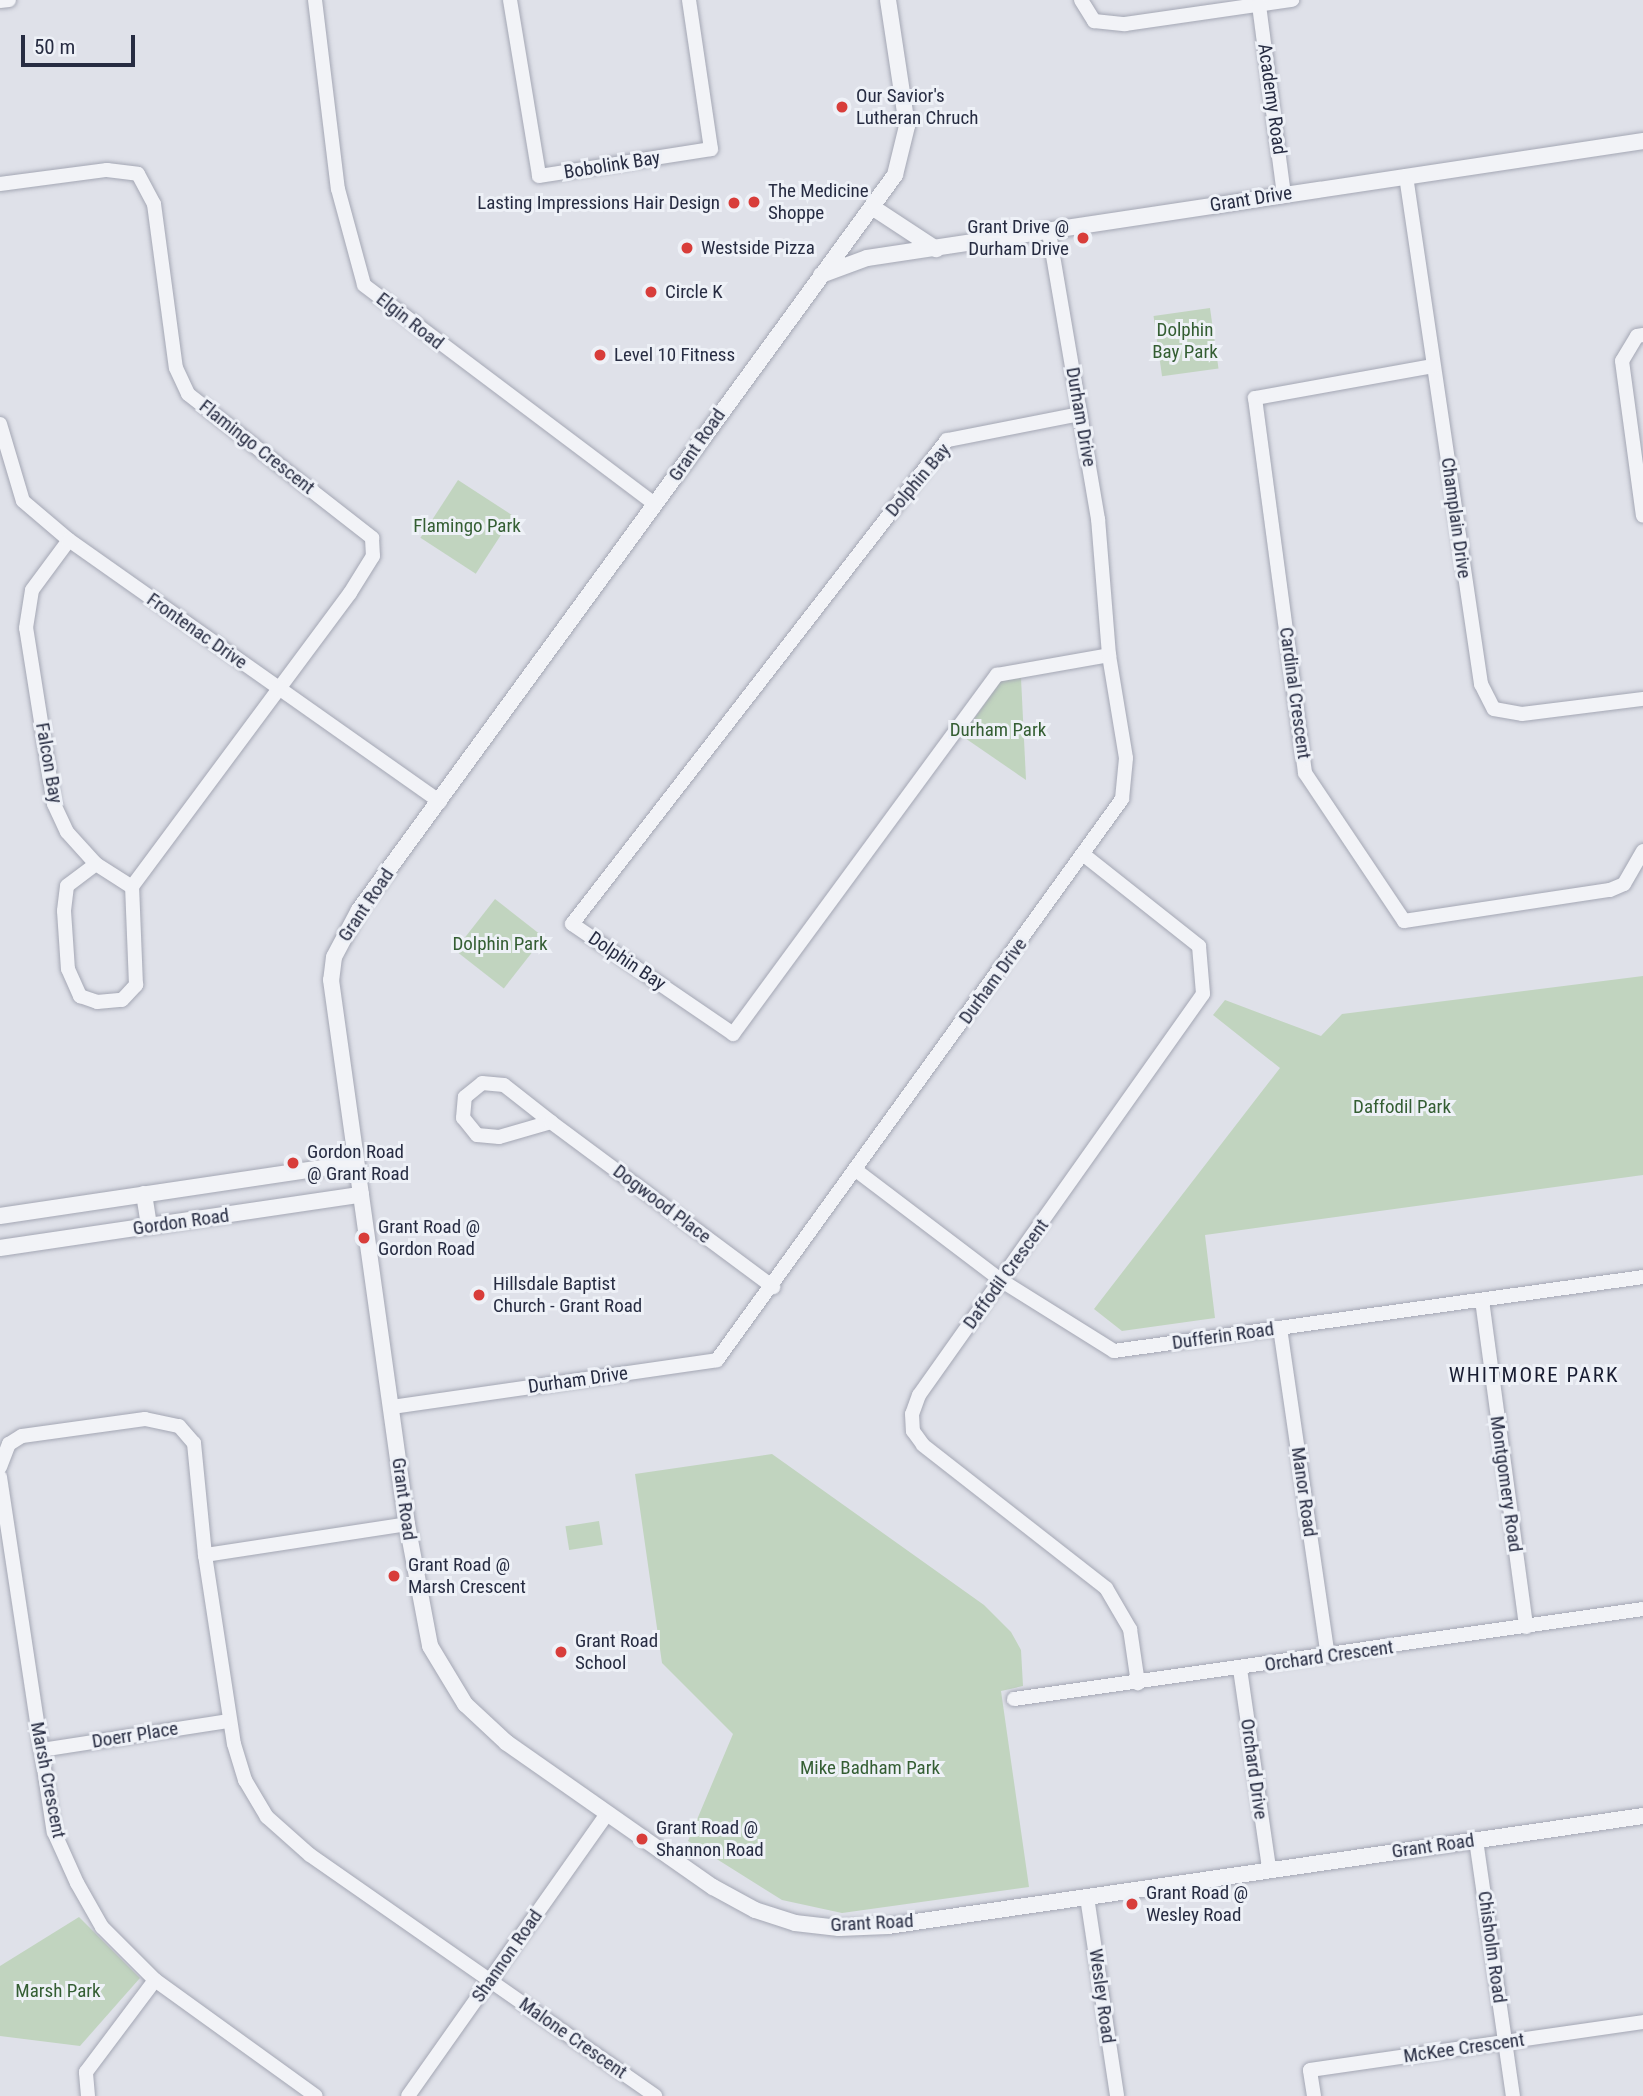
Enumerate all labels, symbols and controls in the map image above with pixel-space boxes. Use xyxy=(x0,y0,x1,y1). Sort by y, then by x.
scale bar xyxy=(24,21,138,65)
text: 50 m xyxy=(34,35,75,59)
street label: Academy Road xyxy=(1253,42,1291,156)
place label: Our Savior's Lutheran Chruch xyxy=(856,85,978,129)
marker: Our Savior's Lutheran Chruch xyxy=(834,99,850,115)
street label: Bobolink Bay xyxy=(562,146,662,184)
place label: The Medicine Shoppe xyxy=(768,180,869,224)
street label: Grant Drive xyxy=(1208,181,1294,217)
place label: Lasting Impressions Hair Design xyxy=(477,192,720,214)
marker: The Medicine Shoppe xyxy=(746,194,762,210)
marker: Lasting Impressions Hair Design xyxy=(726,195,742,211)
place label: Grant Drive @ Durham Drive xyxy=(967,216,1069,260)
marker: Grant Drive @ Durham Drive xyxy=(1075,230,1091,246)
place label: Westside Pizza xyxy=(701,237,815,259)
marker: Westside Pizza xyxy=(679,240,695,256)
place label: Circle K xyxy=(665,281,723,303)
marker: Circle K xyxy=(643,284,659,300)
street label: Elgin Road xyxy=(372,288,448,354)
park label: Dolphin Bay Park xyxy=(1152,319,1218,363)
place label: Level 10 Fitness xyxy=(614,344,735,366)
marker: Level 10 Fitness xyxy=(592,347,608,363)
street label: Durham Drive xyxy=(1061,365,1101,469)
street label: Flamingo Crescent xyxy=(195,395,319,499)
street label: Grant Road xyxy=(664,404,730,486)
street label: Dolphin Bay xyxy=(881,439,955,521)
street label: Champlain Drive xyxy=(1436,456,1476,580)
park label: Flamingo Park xyxy=(413,515,521,537)
street label: Frontenac Drive xyxy=(142,588,252,674)
street label: Cardinal Crescent xyxy=(1274,626,1316,760)
park label: Durham Park xyxy=(950,719,1046,741)
street label: Falcon Bay xyxy=(31,721,67,805)
street label: Grant Road xyxy=(333,864,399,946)
street label: Dolphin Bay xyxy=(584,927,670,995)
park label: Dolphin Park xyxy=(452,933,548,955)
street label: Durham Drive xyxy=(954,934,1032,1028)
park label: Daffodil Park xyxy=(1353,1096,1451,1118)
place label: Gordon Road @ Grant Road xyxy=(307,1141,409,1185)
marker: Gordon Road @ Grant Road xyxy=(285,1155,301,1171)
street label: Dogwood Place xyxy=(609,1160,715,1248)
street label: Gordon Road xyxy=(131,1204,231,1240)
street label: Daffodil Crescent xyxy=(958,1215,1054,1333)
place label: Grant Road @ Gordon Road xyxy=(378,1216,480,1260)
marker: Grant Road @ Gordon Road xyxy=(356,1230,372,1246)
place label: Hillsdale Baptist Church - Grant Road xyxy=(493,1273,642,1317)
marker: Hillsdale Baptist Church - Grant Road xyxy=(471,1287,487,1303)
street label: Dufferin Road xyxy=(1171,1318,1275,1354)
street label: Durham Drive xyxy=(527,1362,629,1398)
district label: WHITMORE PARK xyxy=(1450,1362,1618,1388)
street label: Montgomery Road xyxy=(1485,1414,1527,1554)
street label: Manor Road xyxy=(1286,1446,1322,1538)
street label: Grant Road xyxy=(387,1456,421,1542)
place label: Grant Road @ Marsh Crescent xyxy=(408,1554,526,1598)
marker: Grant Road @ Marsh Crescent xyxy=(386,1568,402,1584)
place label: Grant Road School xyxy=(575,1630,658,1674)
street label: Orchard Crescent xyxy=(1263,1636,1395,1676)
marker: Grant Road School xyxy=(553,1644,569,1660)
street label: Doerr Place xyxy=(90,1717,180,1753)
street label: Orchard Drive xyxy=(1236,1717,1272,1821)
street label: Marsh Crescent xyxy=(26,1720,70,1840)
park label: Mike Badham Park xyxy=(800,1757,940,1779)
place label: Grant Road @ Shannon Road xyxy=(656,1817,764,1861)
street label: Grant Road xyxy=(1390,1829,1476,1863)
marker: Grant Road @ Shannon Road xyxy=(634,1831,650,1847)
place label: Grant Road @ Wesley Road xyxy=(1146,1882,1248,1926)
street label: Chisholm Road xyxy=(1473,1890,1511,2004)
marker: Grant Road @ Wesley Road xyxy=(1124,1896,1140,1912)
street label: Shannon Road xyxy=(467,1905,547,2007)
street label: Grant Road xyxy=(830,1909,914,1937)
street label: Wesley Road xyxy=(1084,1947,1120,2045)
park label: Marsh Park xyxy=(15,1980,101,2002)
street label: Malone Crescent xyxy=(515,1992,631,2084)
street label: McKee Crescent xyxy=(1402,2028,1526,2068)

